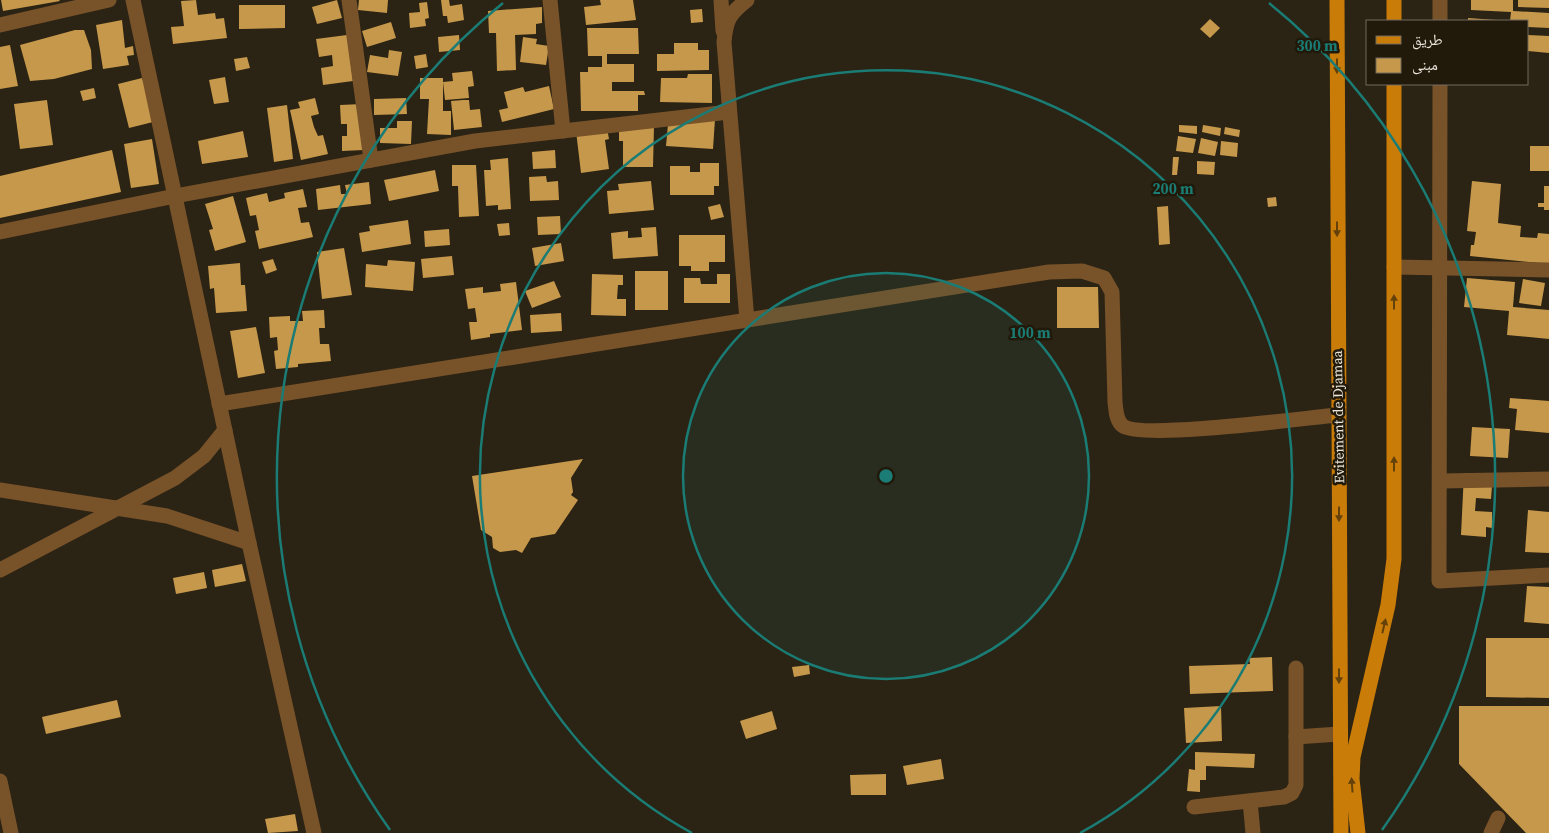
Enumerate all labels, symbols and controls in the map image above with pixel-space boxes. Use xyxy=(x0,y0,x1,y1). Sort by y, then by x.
legend xyxy=(1366,20,1529,85)
text: طريق xyxy=(1412,29,1443,50)
text: 300 m xyxy=(1296,35,1338,56)
text: مبنى xyxy=(1412,54,1438,75)
one-way arrow xyxy=(1333,58,1341,74)
text: 200 m xyxy=(1152,178,1194,199)
one-way arrow xyxy=(1333,221,1341,237)
one-way arrow xyxy=(1390,294,1398,310)
text: 100 m xyxy=(1009,322,1051,343)
street label: Evitement de Djamaa xyxy=(1327,349,1349,484)
one-way arrow xyxy=(1390,456,1398,472)
centre of rings xyxy=(877,467,895,485)
one-way arrow xyxy=(1335,506,1343,522)
one-way arrow xyxy=(1380,618,1388,634)
one-way arrow xyxy=(1335,668,1343,684)
one-way arrow xyxy=(1348,776,1356,792)

